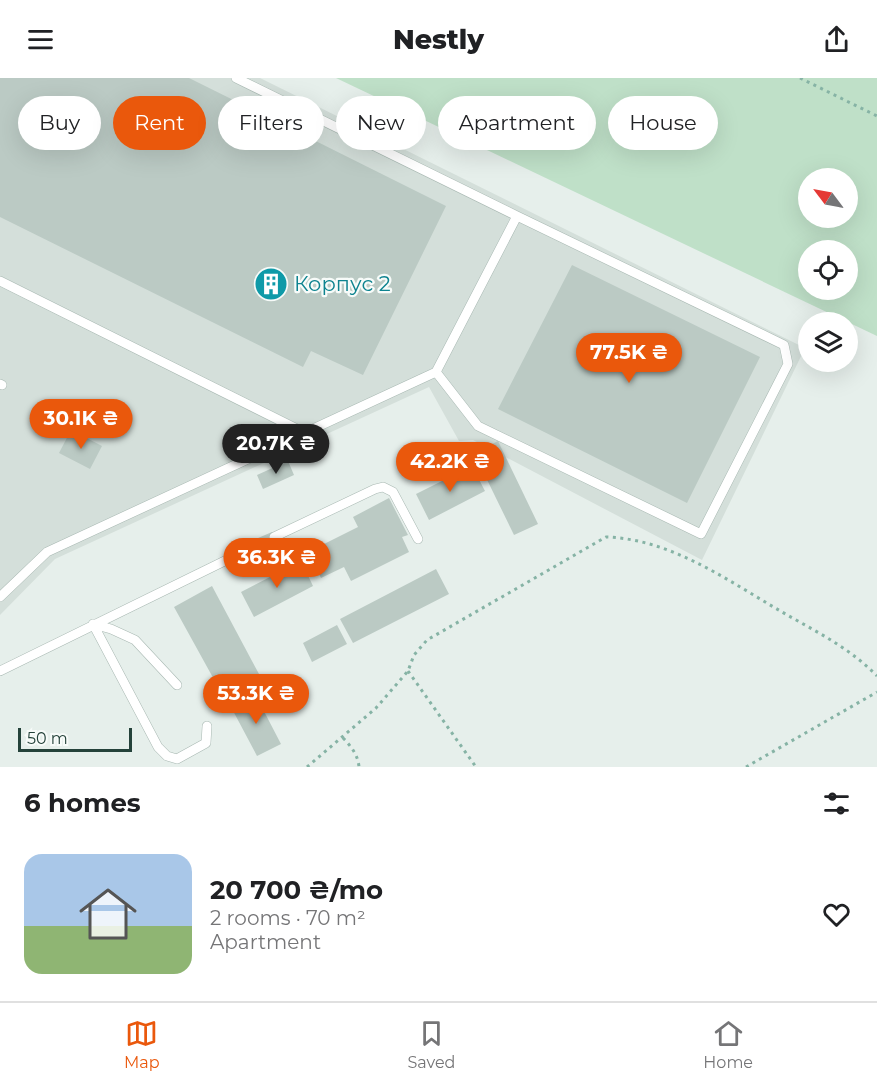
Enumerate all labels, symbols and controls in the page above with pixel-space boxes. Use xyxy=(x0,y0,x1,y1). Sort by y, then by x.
icon: menu xyxy=(24,23,57,56)
text: Nestly xyxy=(393,23,484,56)
icon: share xyxy=(820,23,853,56)
chip: Buy xyxy=(18,96,101,150)
chip: Rent xyxy=(113,96,206,150)
chip: Filters xyxy=(218,96,324,150)
chip: New xyxy=(336,96,426,150)
chip: Apartment xyxy=(438,96,596,150)
chip: House xyxy=(608,96,718,150)
north arrow xyxy=(798,168,858,228)
map controls xyxy=(798,168,858,372)
button: locate xyxy=(798,240,858,300)
building icon: Корпус 2 xyxy=(253,266,289,302)
place label: Корпус 2 xyxy=(294,271,391,296)
button: layers xyxy=(798,312,858,372)
pin: 77.5K ₴ xyxy=(574,333,684,384)
text: 77.5K ₴ xyxy=(590,340,668,364)
pin: 30.1K ₴ xyxy=(26,399,136,450)
text: 30.1K ₴ xyxy=(44,406,118,430)
pin: 20.7K ₴ xyxy=(221,424,331,475)
text: 20.7K ₴ xyxy=(236,431,316,455)
pin: 42.2K ₴ xyxy=(395,442,505,493)
text: 42.2K ₴ xyxy=(410,449,490,473)
pin: 36.3K ₴ xyxy=(222,538,332,589)
text: 36.3K ₴ xyxy=(237,545,317,569)
pin: 53.3K ₴ xyxy=(201,674,311,725)
text: 53.3K ₴ xyxy=(217,681,295,705)
scale bar xyxy=(18,725,132,752)
text: 50 m xyxy=(27,729,68,748)
text: 6 homes xyxy=(24,787,141,819)
icon: filters xyxy=(820,787,853,820)
text: 20 700 ₴/mo xyxy=(210,874,383,906)
icon: home xyxy=(72,878,144,950)
icon: heart xyxy=(820,898,853,931)
text: 2 rooms · 70 m² xyxy=(210,906,366,930)
text: Apartment xyxy=(210,930,321,954)
tab: Map xyxy=(124,1017,160,1072)
tab: Saved xyxy=(407,1017,455,1072)
tab: Home xyxy=(703,1017,753,1072)

